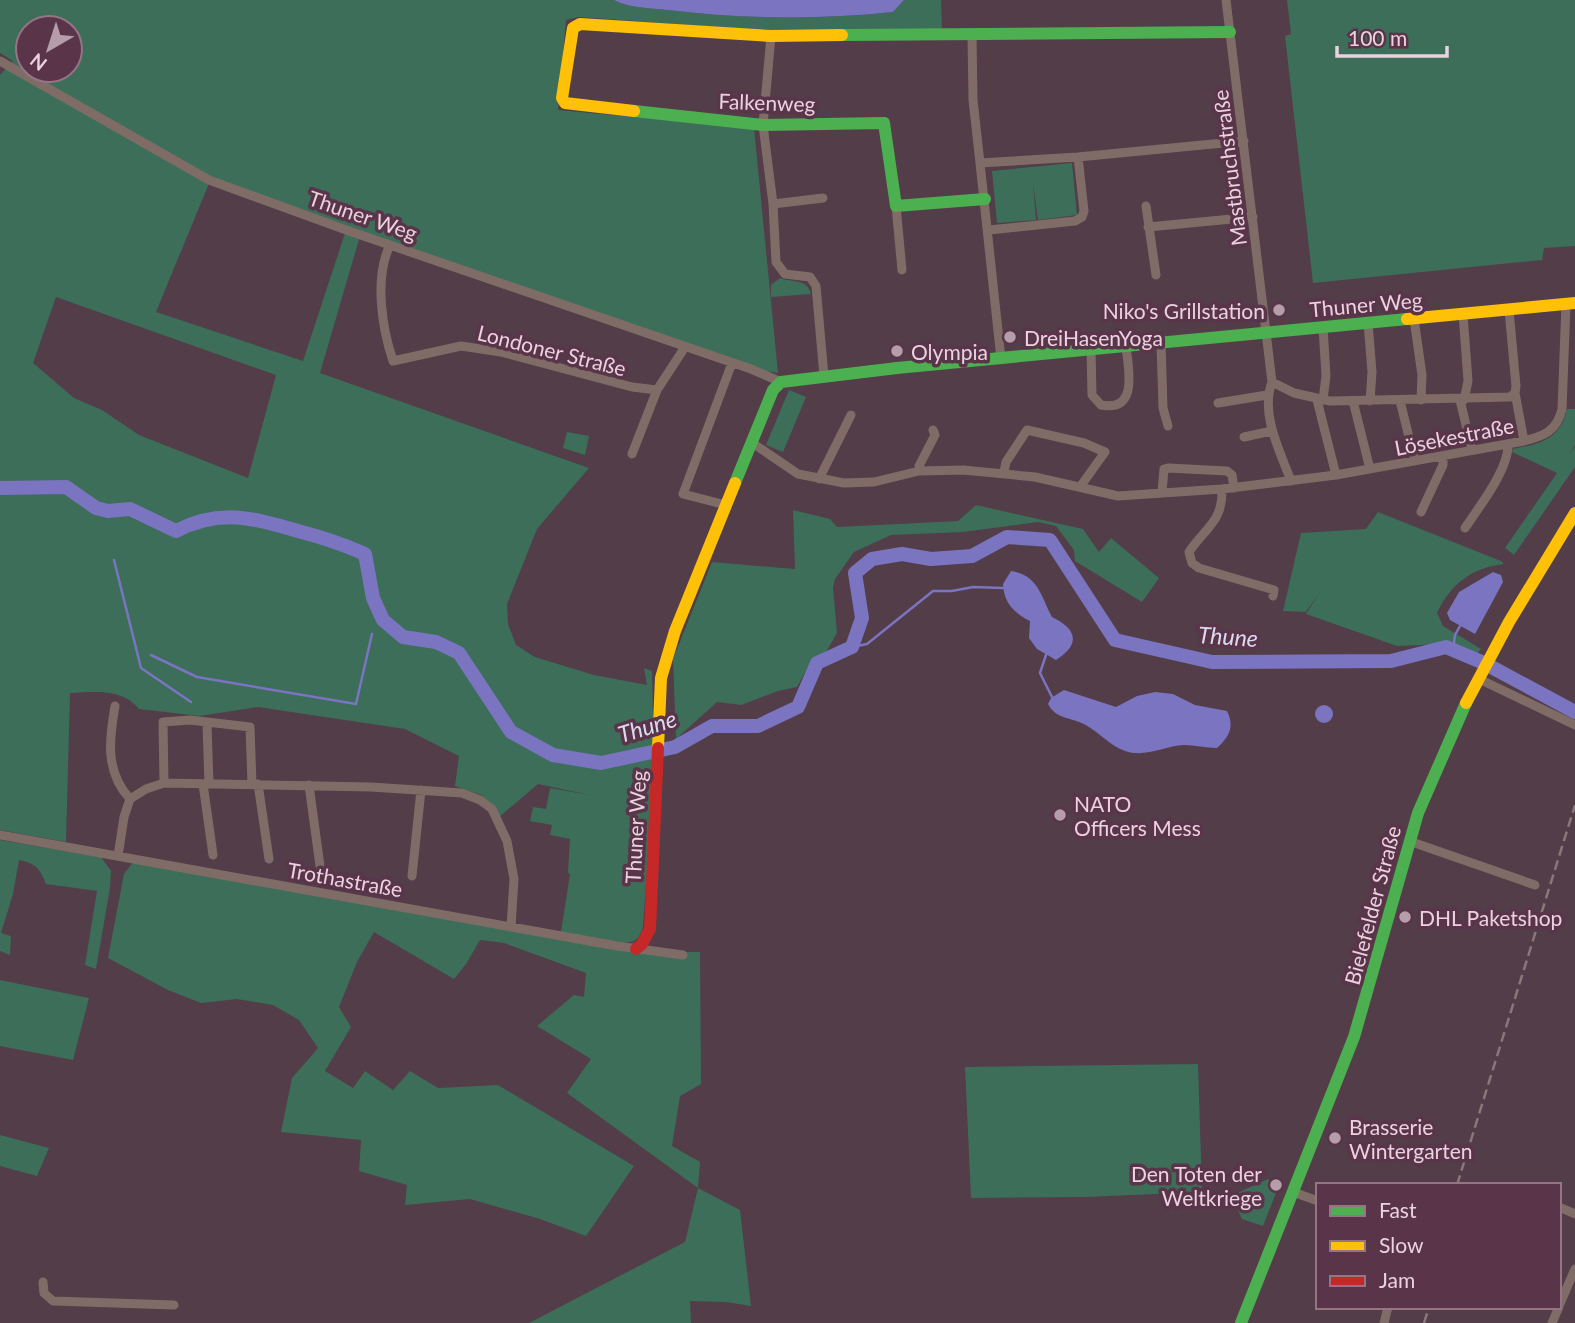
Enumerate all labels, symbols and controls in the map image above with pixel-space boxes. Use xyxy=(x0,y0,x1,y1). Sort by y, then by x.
north arrow xyxy=(14,14,84,84)
scale bar xyxy=(1337,14,1447,58)
text: 100 m xyxy=(1348,25,1407,50)
text: N xyxy=(25,49,51,76)
street label: Falkenweg xyxy=(718,88,816,116)
street label: Mastbruchstraße xyxy=(1207,89,1251,247)
street label: Thuner Weg xyxy=(305,185,421,245)
street label: Thuner Weg xyxy=(1308,287,1424,321)
place label: Niko's Grillstation xyxy=(1103,298,1265,323)
marker: Niko's Grillstation xyxy=(1271,302,1287,318)
street label: Londoner Straße xyxy=(475,319,629,381)
place label: DreiHasenYoga xyxy=(1024,325,1163,350)
marker: DreiHasenYoga xyxy=(1002,329,1018,345)
place label: Olympia xyxy=(911,339,988,364)
marker: Olympia xyxy=(889,343,905,359)
street label: Lösekestraße xyxy=(1392,412,1516,460)
water label: Thune xyxy=(1197,620,1259,652)
water label: Thune xyxy=(614,704,680,748)
street label: Thuner Weg xyxy=(620,770,650,884)
place label: NATO Officers Mess xyxy=(1074,791,1201,840)
marker: NATO Officers Mess xyxy=(1052,807,1068,823)
street label: Bielefelder Straße xyxy=(1339,823,1405,987)
street label: Trothastraße xyxy=(285,857,405,901)
place label: DHL Paketshop xyxy=(1419,905,1562,930)
marker: DHL Paketshop xyxy=(1397,909,1413,925)
place label: Brasserie Wintergarten xyxy=(1349,1114,1473,1163)
marker: Brasserie Wintergarten xyxy=(1327,1130,1343,1146)
place label: Den Toten der Weltkriege xyxy=(1131,1161,1262,1210)
marker: Den Toten der Weltkriege xyxy=(1268,1177,1284,1193)
legend xyxy=(1316,1183,1561,1309)
text: Fast xyxy=(1379,1197,1417,1222)
text: Slow xyxy=(1379,1232,1424,1257)
text: Jam xyxy=(1379,1267,1415,1292)

